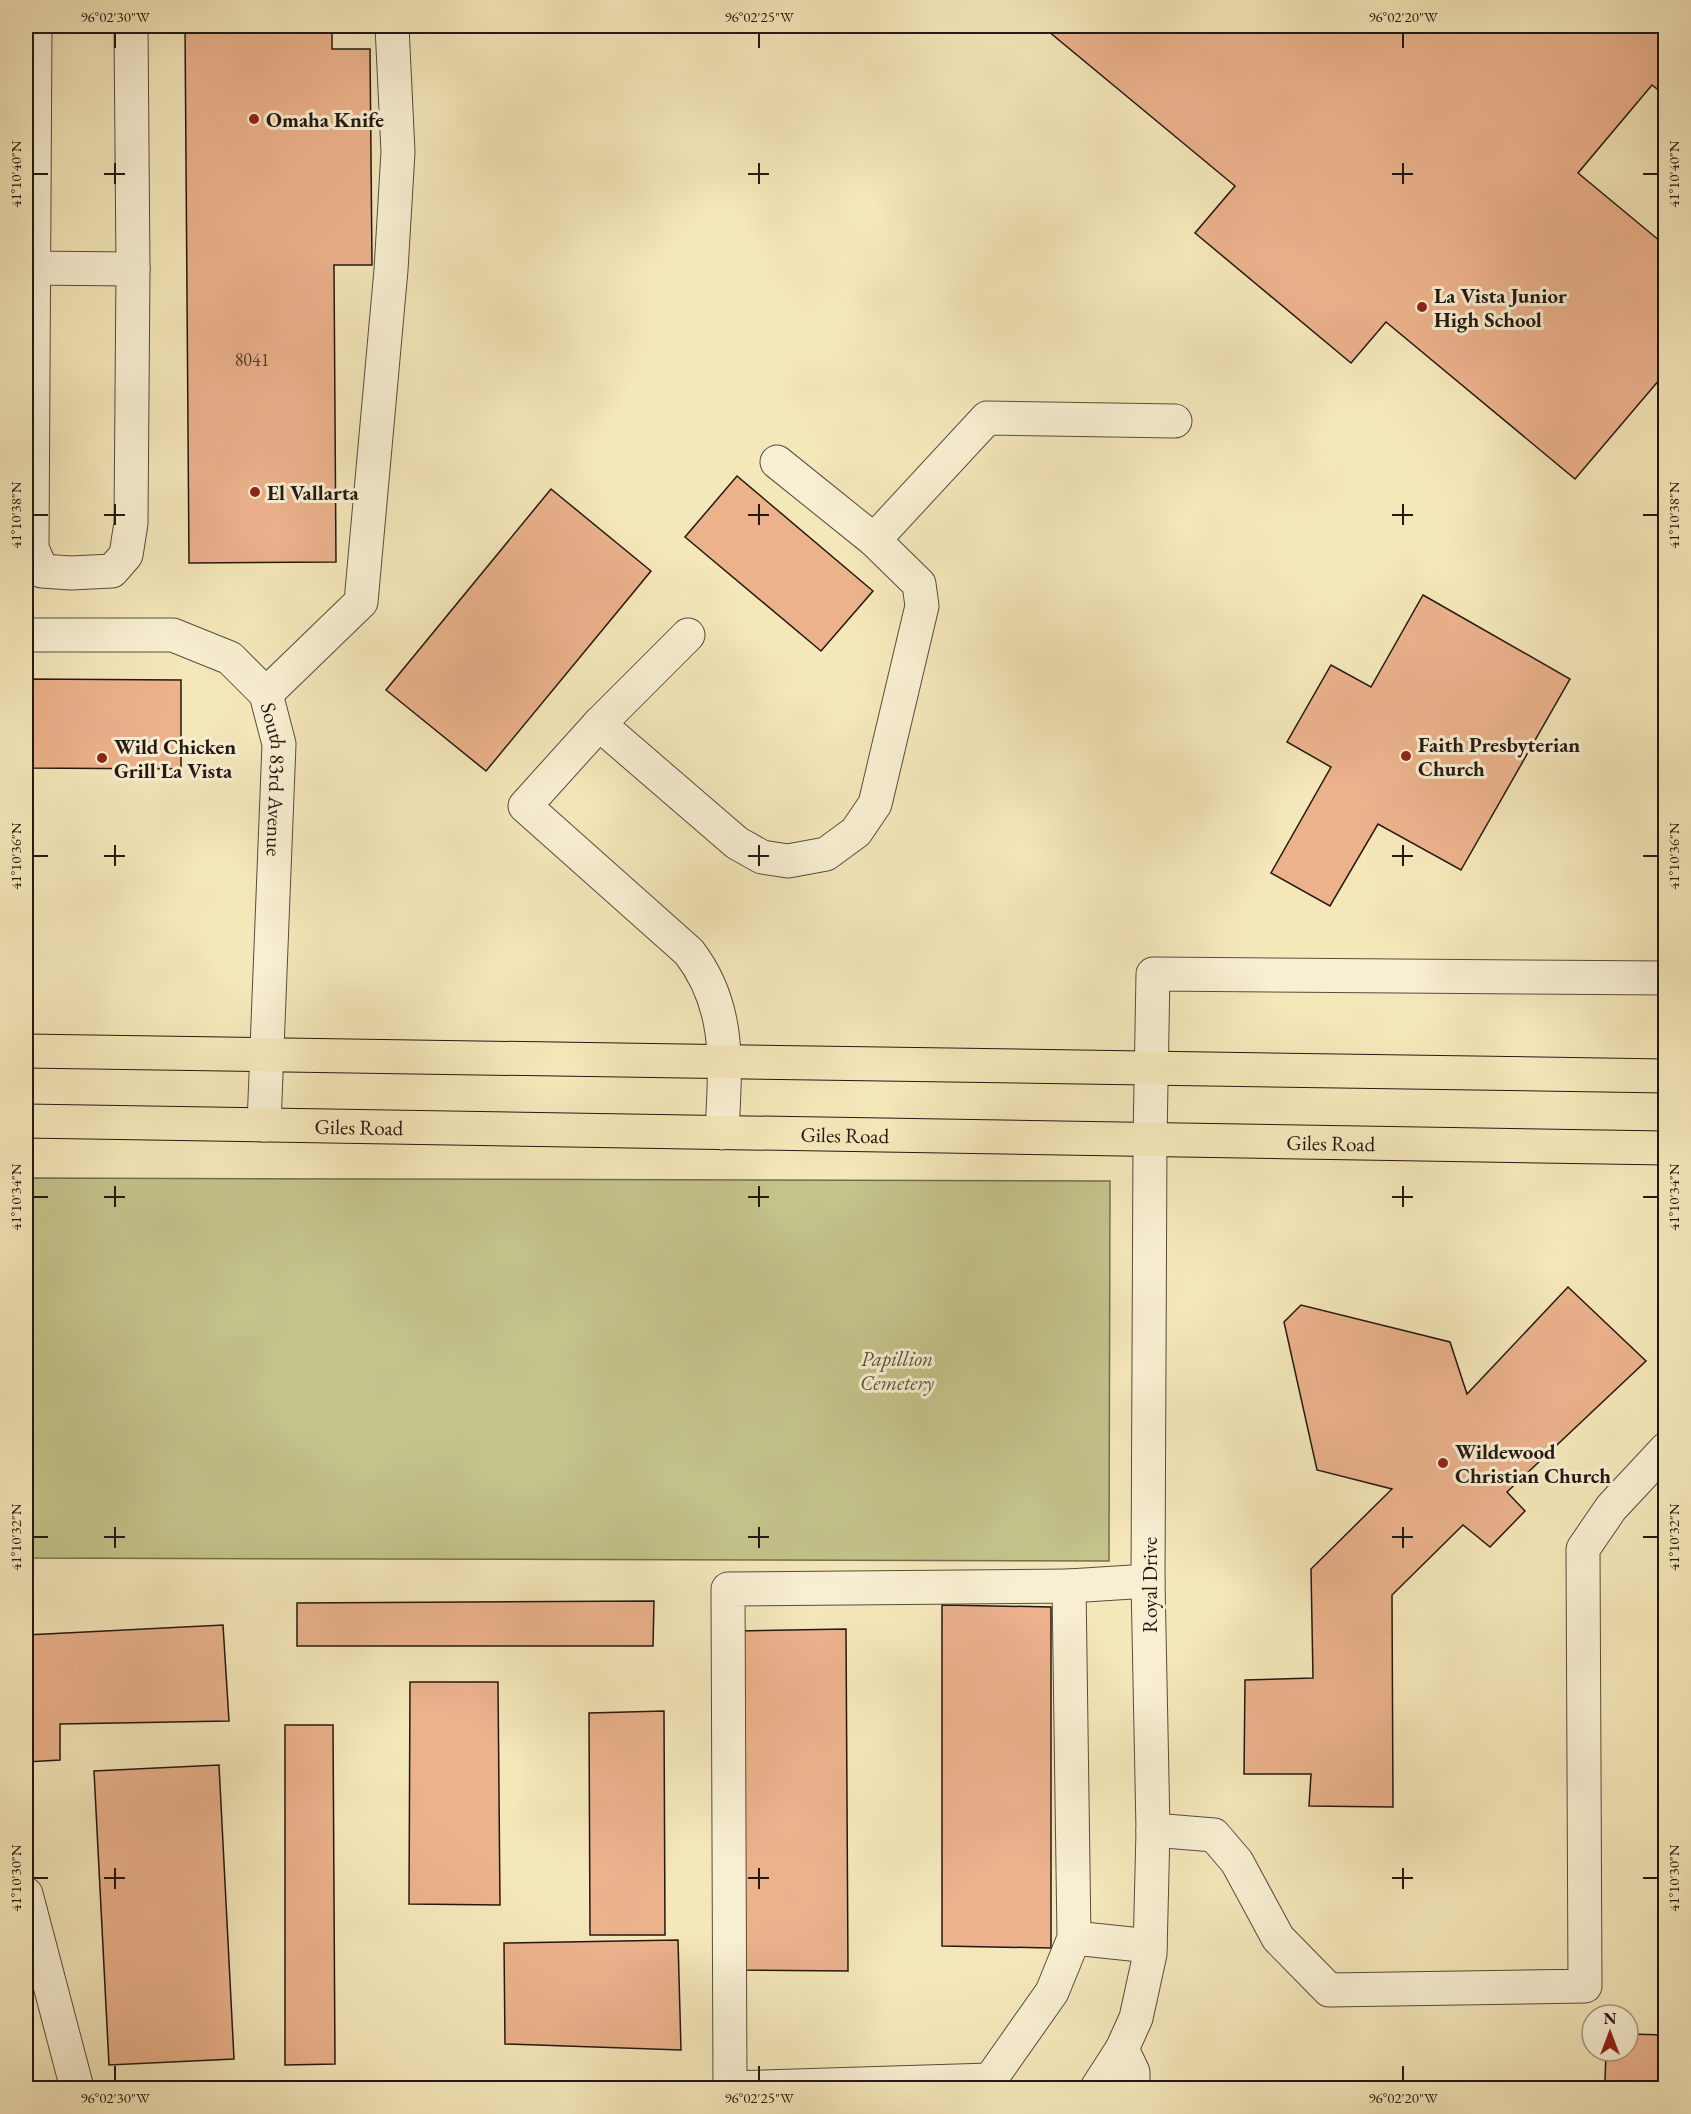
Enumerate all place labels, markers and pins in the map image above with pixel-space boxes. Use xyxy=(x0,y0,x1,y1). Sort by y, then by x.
place label: Omaha Knife xyxy=(266,106,384,133)
marker: Omaha Knife xyxy=(247,112,261,126)
place label: La Vista Junior High School xyxy=(1434,282,1567,333)
marker: La Vista Junior High School xyxy=(1415,300,1429,314)
place label: El Vallarta xyxy=(267,479,360,506)
marker: El Vallarta xyxy=(248,485,262,499)
place label: Faith Presbyterian Church xyxy=(1418,731,1580,782)
place label: Wild Chicken Grill La Vista xyxy=(114,733,236,784)
marker: Faith Presbyterian Church xyxy=(1399,749,1413,763)
marker: Wild Chicken Grill La Vista xyxy=(95,751,109,765)
place label: Wildewood Christian Church xyxy=(1455,1438,1611,1489)
marker: Wildewood Christian Church xyxy=(1436,1456,1450,1470)

